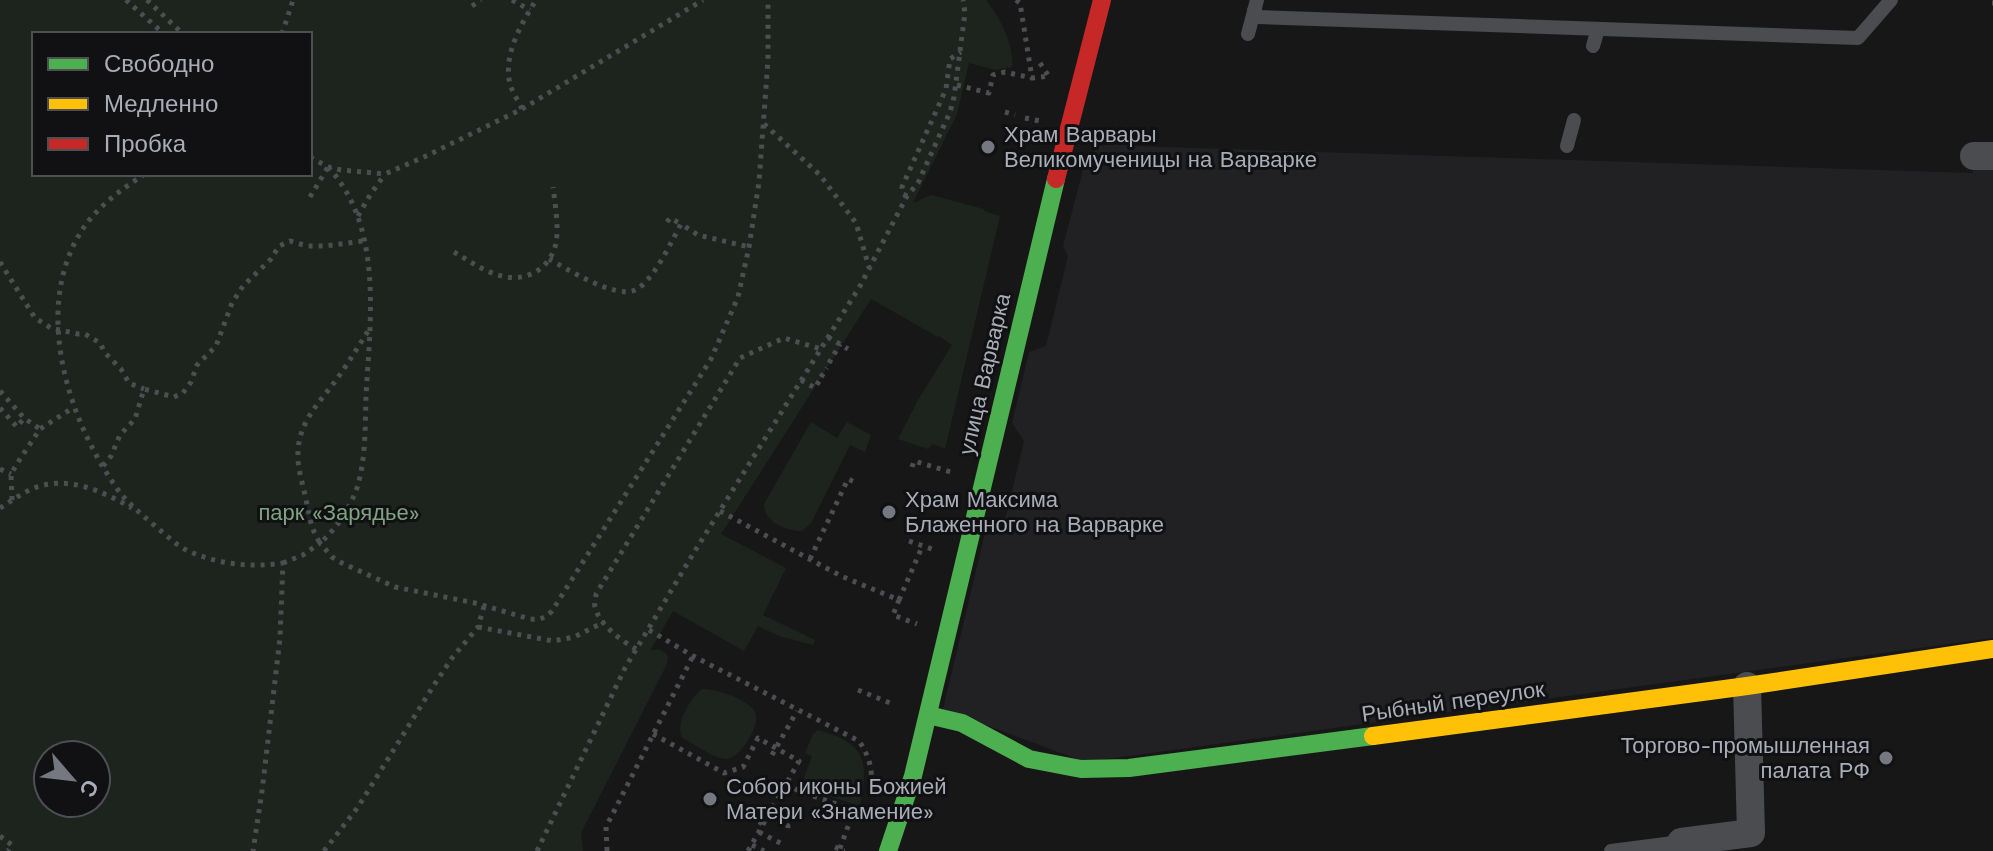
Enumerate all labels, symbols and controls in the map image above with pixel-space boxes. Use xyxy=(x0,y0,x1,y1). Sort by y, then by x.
legend xyxy=(32,32,312,176)
text: Свободно xyxy=(104,50,214,78)
text: Медленно xyxy=(104,90,218,118)
place label: Храм Варвары Великомученицы на Варварке xyxy=(1004,122,1317,172)
text: Пробка xyxy=(104,130,187,158)
marker: Храм Варвары Великомученицы на Варварке xyxy=(979,138,997,156)
street label: улица Варварка xyxy=(954,290,1015,458)
place label: Храм Максима Блаженного на Варварке xyxy=(905,487,1164,537)
park label: парк «Зарядье» xyxy=(258,500,420,525)
marker: Храм Максима Блаженного на Варварке xyxy=(880,503,898,521)
street label: Рыбный переулок xyxy=(1360,676,1547,727)
place label: Торгово-промышленная палата РФ xyxy=(1621,733,1870,783)
north arrow xyxy=(32,739,112,819)
marker: Торгово-промышленная палата РФ xyxy=(1877,749,1895,767)
place label: Собор иконы Божией Матери «Знамение» xyxy=(726,774,947,824)
text: С xyxy=(74,775,104,801)
marker: Собор иконы Божией Матери «Знамение» xyxy=(701,790,719,808)

